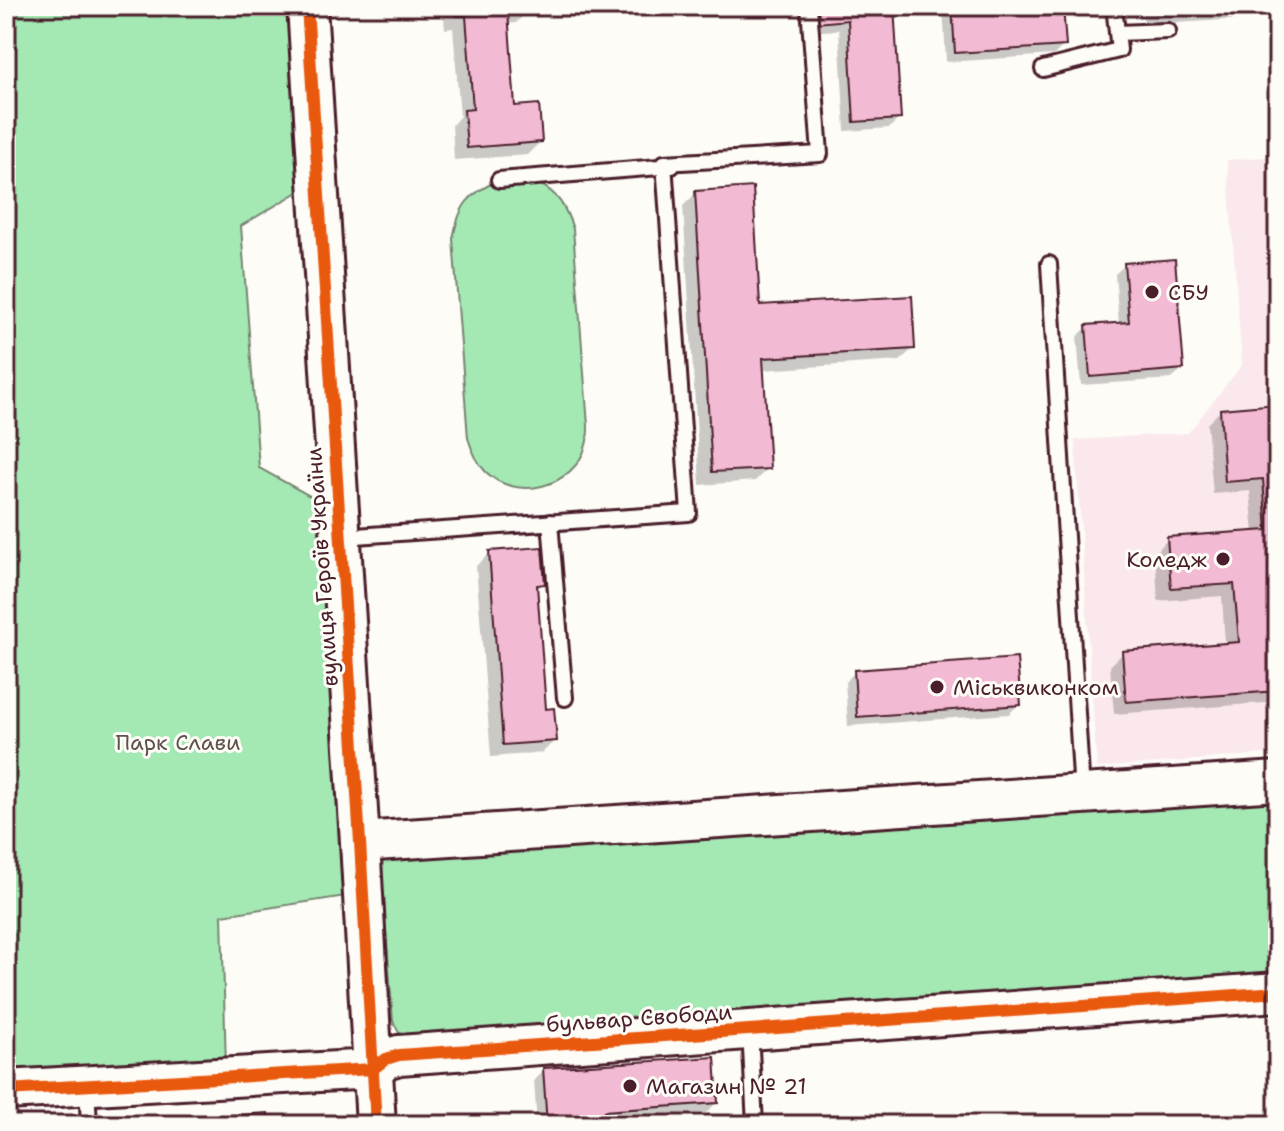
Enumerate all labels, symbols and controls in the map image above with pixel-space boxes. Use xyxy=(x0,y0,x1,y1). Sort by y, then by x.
place label: СБУ xyxy=(1168,278,1209,307)
marker: СБУ xyxy=(1143,283,1161,301)
street label: вулиця Героїв України xyxy=(299,446,345,688)
place label: Коледж xyxy=(1126,545,1208,574)
marker: Коледж xyxy=(1214,550,1232,568)
place label: Міськвиконком xyxy=(953,673,1119,702)
marker: Міськвиконком xyxy=(928,678,946,696)
park label: Парк Слави xyxy=(116,728,240,757)
street label: бульвар Свободи xyxy=(545,997,733,1039)
place label: Магазин № 21 xyxy=(646,1072,807,1101)
marker: Магазин № 21 xyxy=(621,1077,639,1095)

